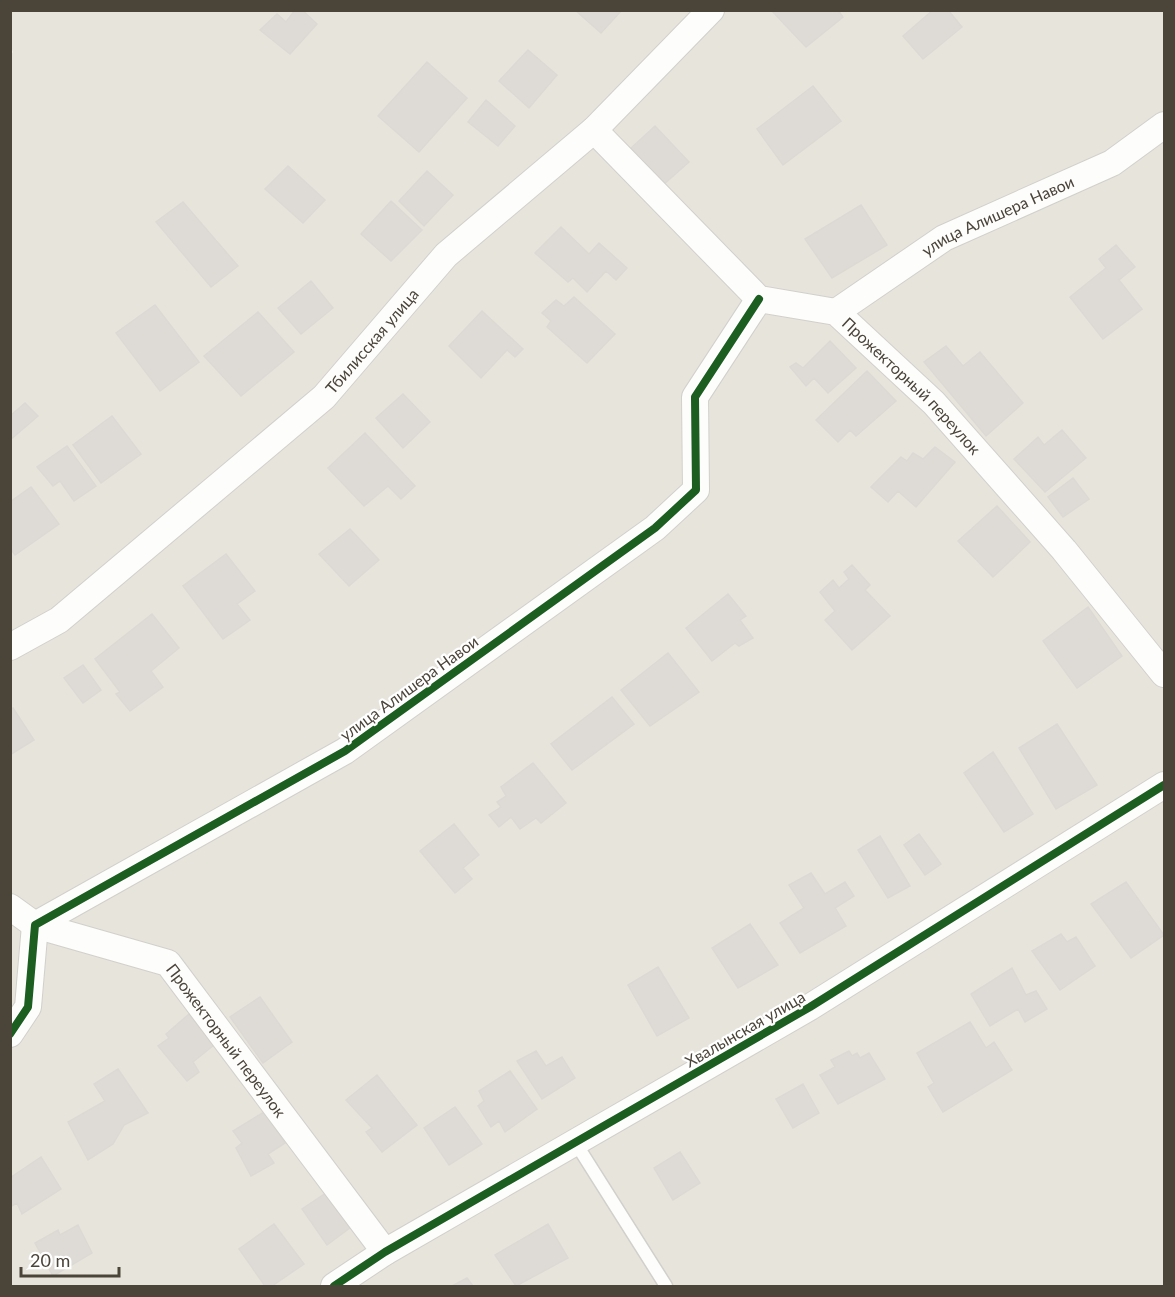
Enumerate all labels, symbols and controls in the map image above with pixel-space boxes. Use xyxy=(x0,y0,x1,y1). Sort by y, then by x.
street label: улица Алишера Навои xyxy=(918,171,1077,260)
street label: Тбилисская улица xyxy=(321,284,422,397)
street label: Прожекторный переулок xyxy=(839,313,985,459)
street label: улица Алишера Навои xyxy=(336,631,481,744)
street label: Прожекторный переулок xyxy=(163,960,291,1121)
street label: Хвалынская улица xyxy=(681,986,808,1071)
scale bar xyxy=(21,1240,118,1278)
text: 20 m xyxy=(30,1249,70,1271)

